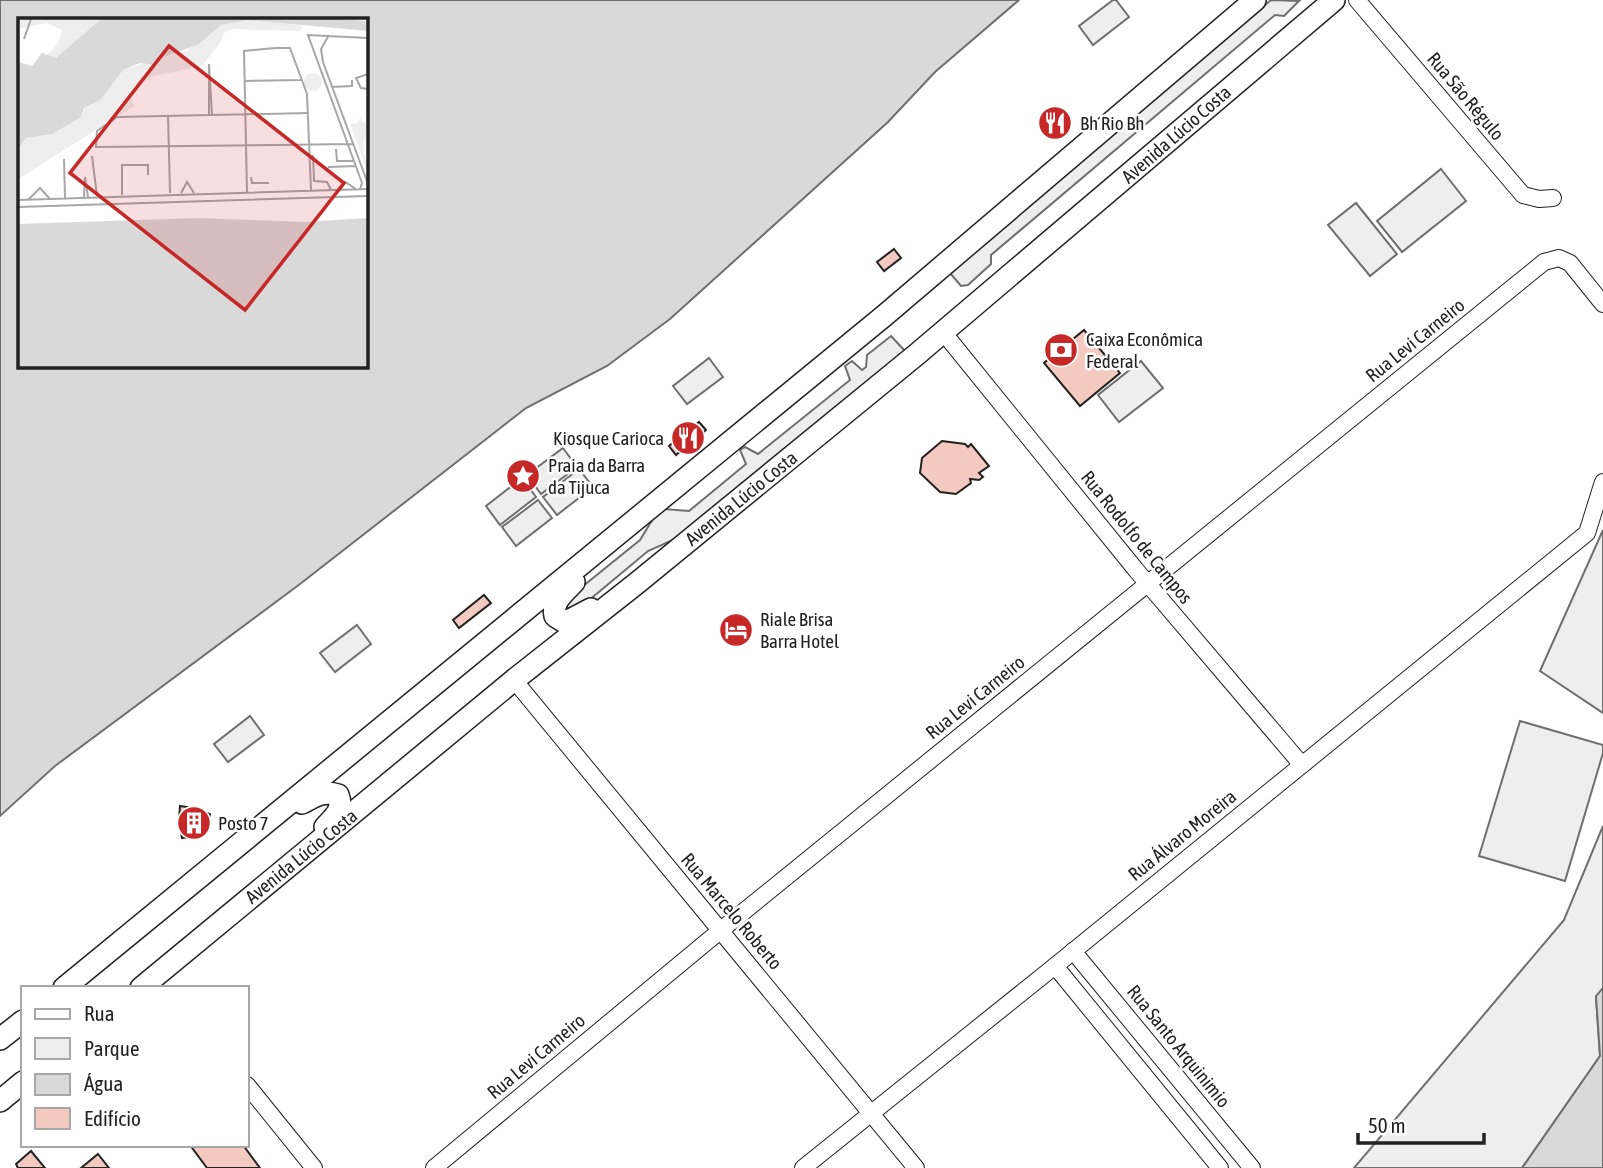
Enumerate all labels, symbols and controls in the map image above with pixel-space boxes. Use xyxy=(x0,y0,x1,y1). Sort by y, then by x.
inset map xyxy=(18,18,368,368)
street label: Rua São Régulo xyxy=(1423,48,1509,144)
street label: Avenida Lúcio Costa xyxy=(1117,81,1235,187)
restaurant icon: Bh Rio Bh xyxy=(1036,104,1074,142)
place label: Bh Rio Bh xyxy=(1080,112,1144,134)
street label: Rua Levi Carneiro xyxy=(1361,294,1469,386)
place label: Caixa Econômica Federal xyxy=(1086,328,1203,372)
bank icon: Caixa Econômica Federal xyxy=(1042,331,1080,369)
restaurant icon: Kiosque Carioca xyxy=(669,419,707,457)
place label: Kiosque Carioca xyxy=(553,427,664,449)
street label: Avenida Lúcio Costa xyxy=(681,446,801,550)
place label: Praia da Barra da Tijuca xyxy=(548,454,645,498)
place icon: Praia da Barra da Tijuca xyxy=(504,457,542,495)
street label: Rua Rodolfo de Campos xyxy=(1077,466,1197,608)
place label: Riale Brisa Barra Hotel xyxy=(760,608,839,652)
hotel icon: Riale Brisa Barra Hotel xyxy=(717,611,755,649)
street label: Rua Levi Carneiro xyxy=(921,651,1029,743)
street label: Rua Álvaro Moreira xyxy=(1124,785,1240,885)
building icon: Posto 7 xyxy=(175,804,213,842)
street label: Avenida Lúcio Costa xyxy=(241,804,361,908)
place label: Posto 7 xyxy=(218,812,269,834)
street label: Rua Marcelo Roberto xyxy=(677,848,787,974)
street label: Rua Santo Arquinimio xyxy=(1123,980,1235,1112)
legend xyxy=(21,986,248,1147)
text: Rua xyxy=(84,1001,114,1025)
street label: Rua Levi Carneiro xyxy=(483,1009,589,1103)
text: Parque xyxy=(84,1036,139,1060)
text: Água xyxy=(84,1071,123,1095)
scale bar xyxy=(1358,1102,1484,1146)
text: Edifício xyxy=(84,1106,141,1130)
text: 50 m xyxy=(1368,1113,1406,1137)

